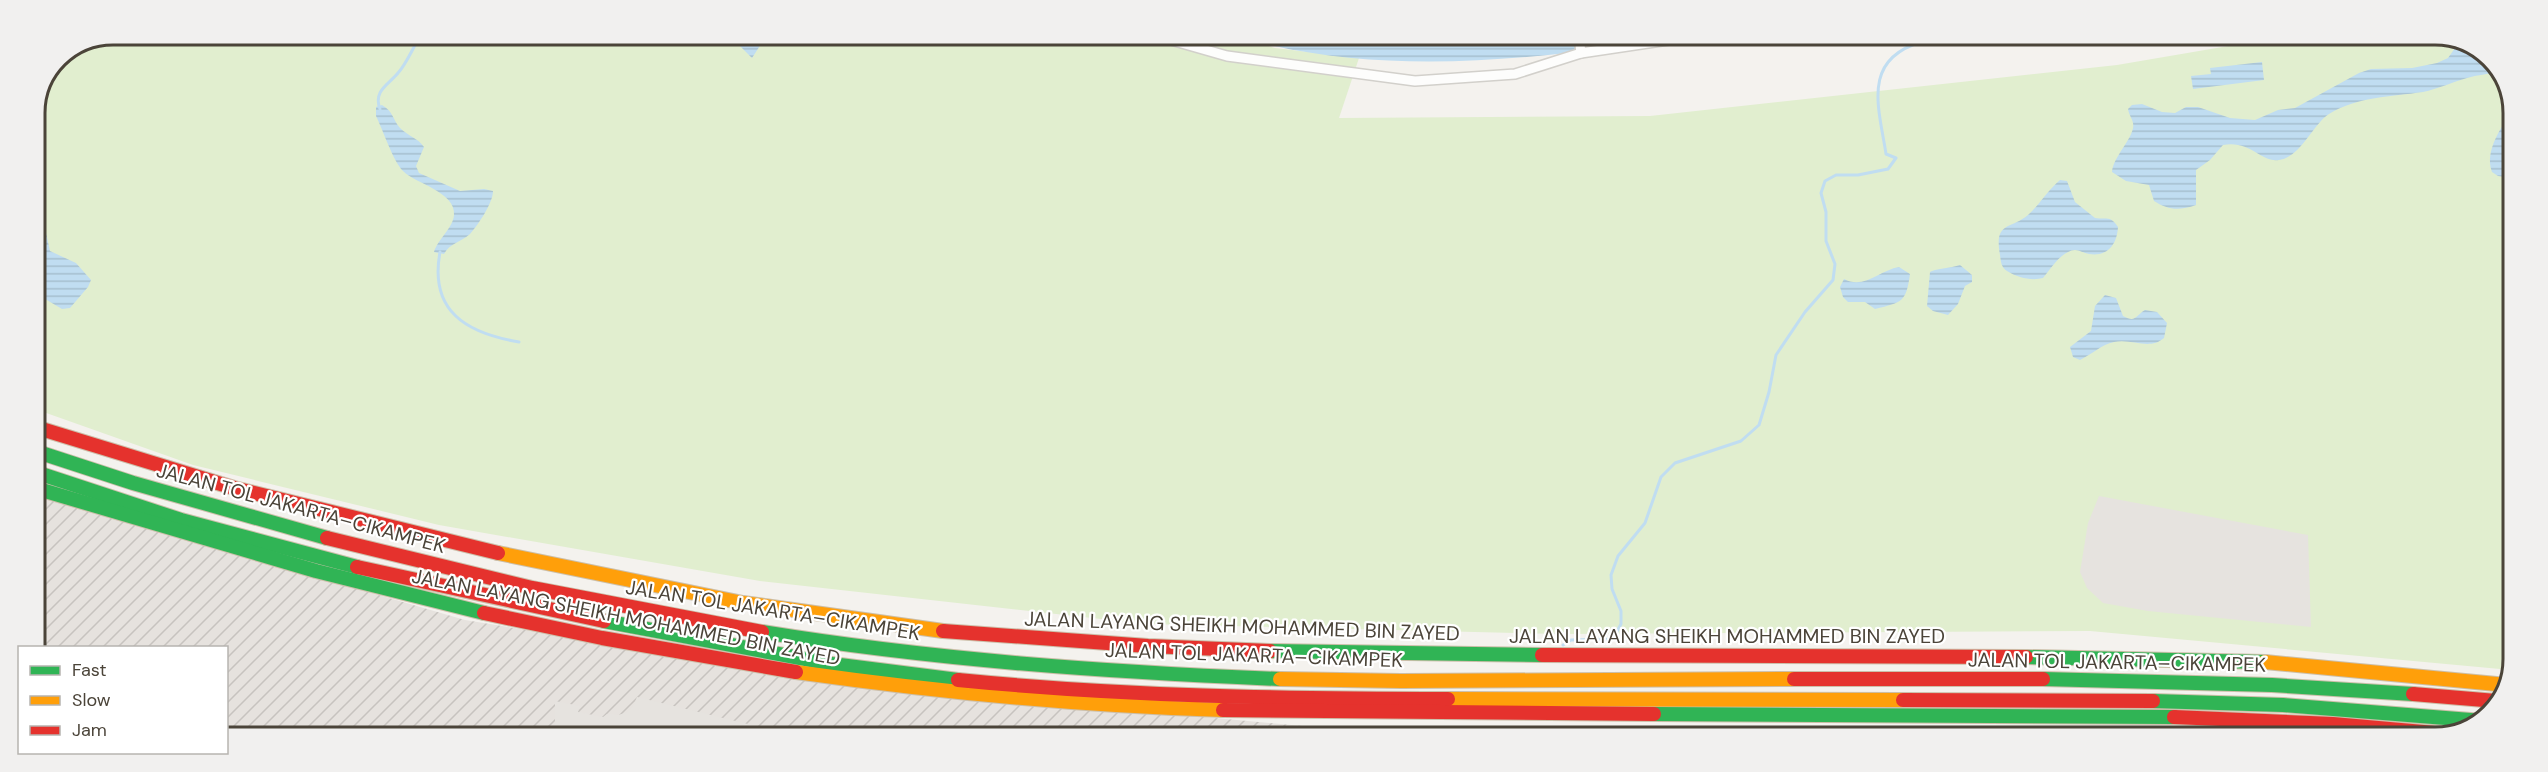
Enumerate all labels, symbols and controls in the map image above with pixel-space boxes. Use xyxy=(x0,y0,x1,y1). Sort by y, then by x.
street label: JALAN TOL JAKARTA–CIKAMPEK xyxy=(154,457,449,559)
street label: JALAN LAYANG SHEIKH MOHAMMED BIN ZAYED xyxy=(410,563,842,671)
street label: JALAN TOL JAKARTA–CIKAMPEK xyxy=(624,574,923,646)
street label: JALAN LAYANG SHEIKH MOHAMMED BIN ZAYED xyxy=(1024,605,1460,647)
street label: JALAN LAYANG SHEIKH MOHAMMED BIN ZAYED xyxy=(1509,623,1945,649)
street label: JALAN TOL JAKARTA–CIKAMPEK xyxy=(1105,637,1404,673)
legend xyxy=(18,646,228,754)
street label: JALAN TOL JAKARTA–CIKAMPEK xyxy=(1968,646,2267,678)
text: Fast xyxy=(72,658,107,682)
text: Slow xyxy=(72,688,111,712)
text: Jam xyxy=(72,718,107,742)

